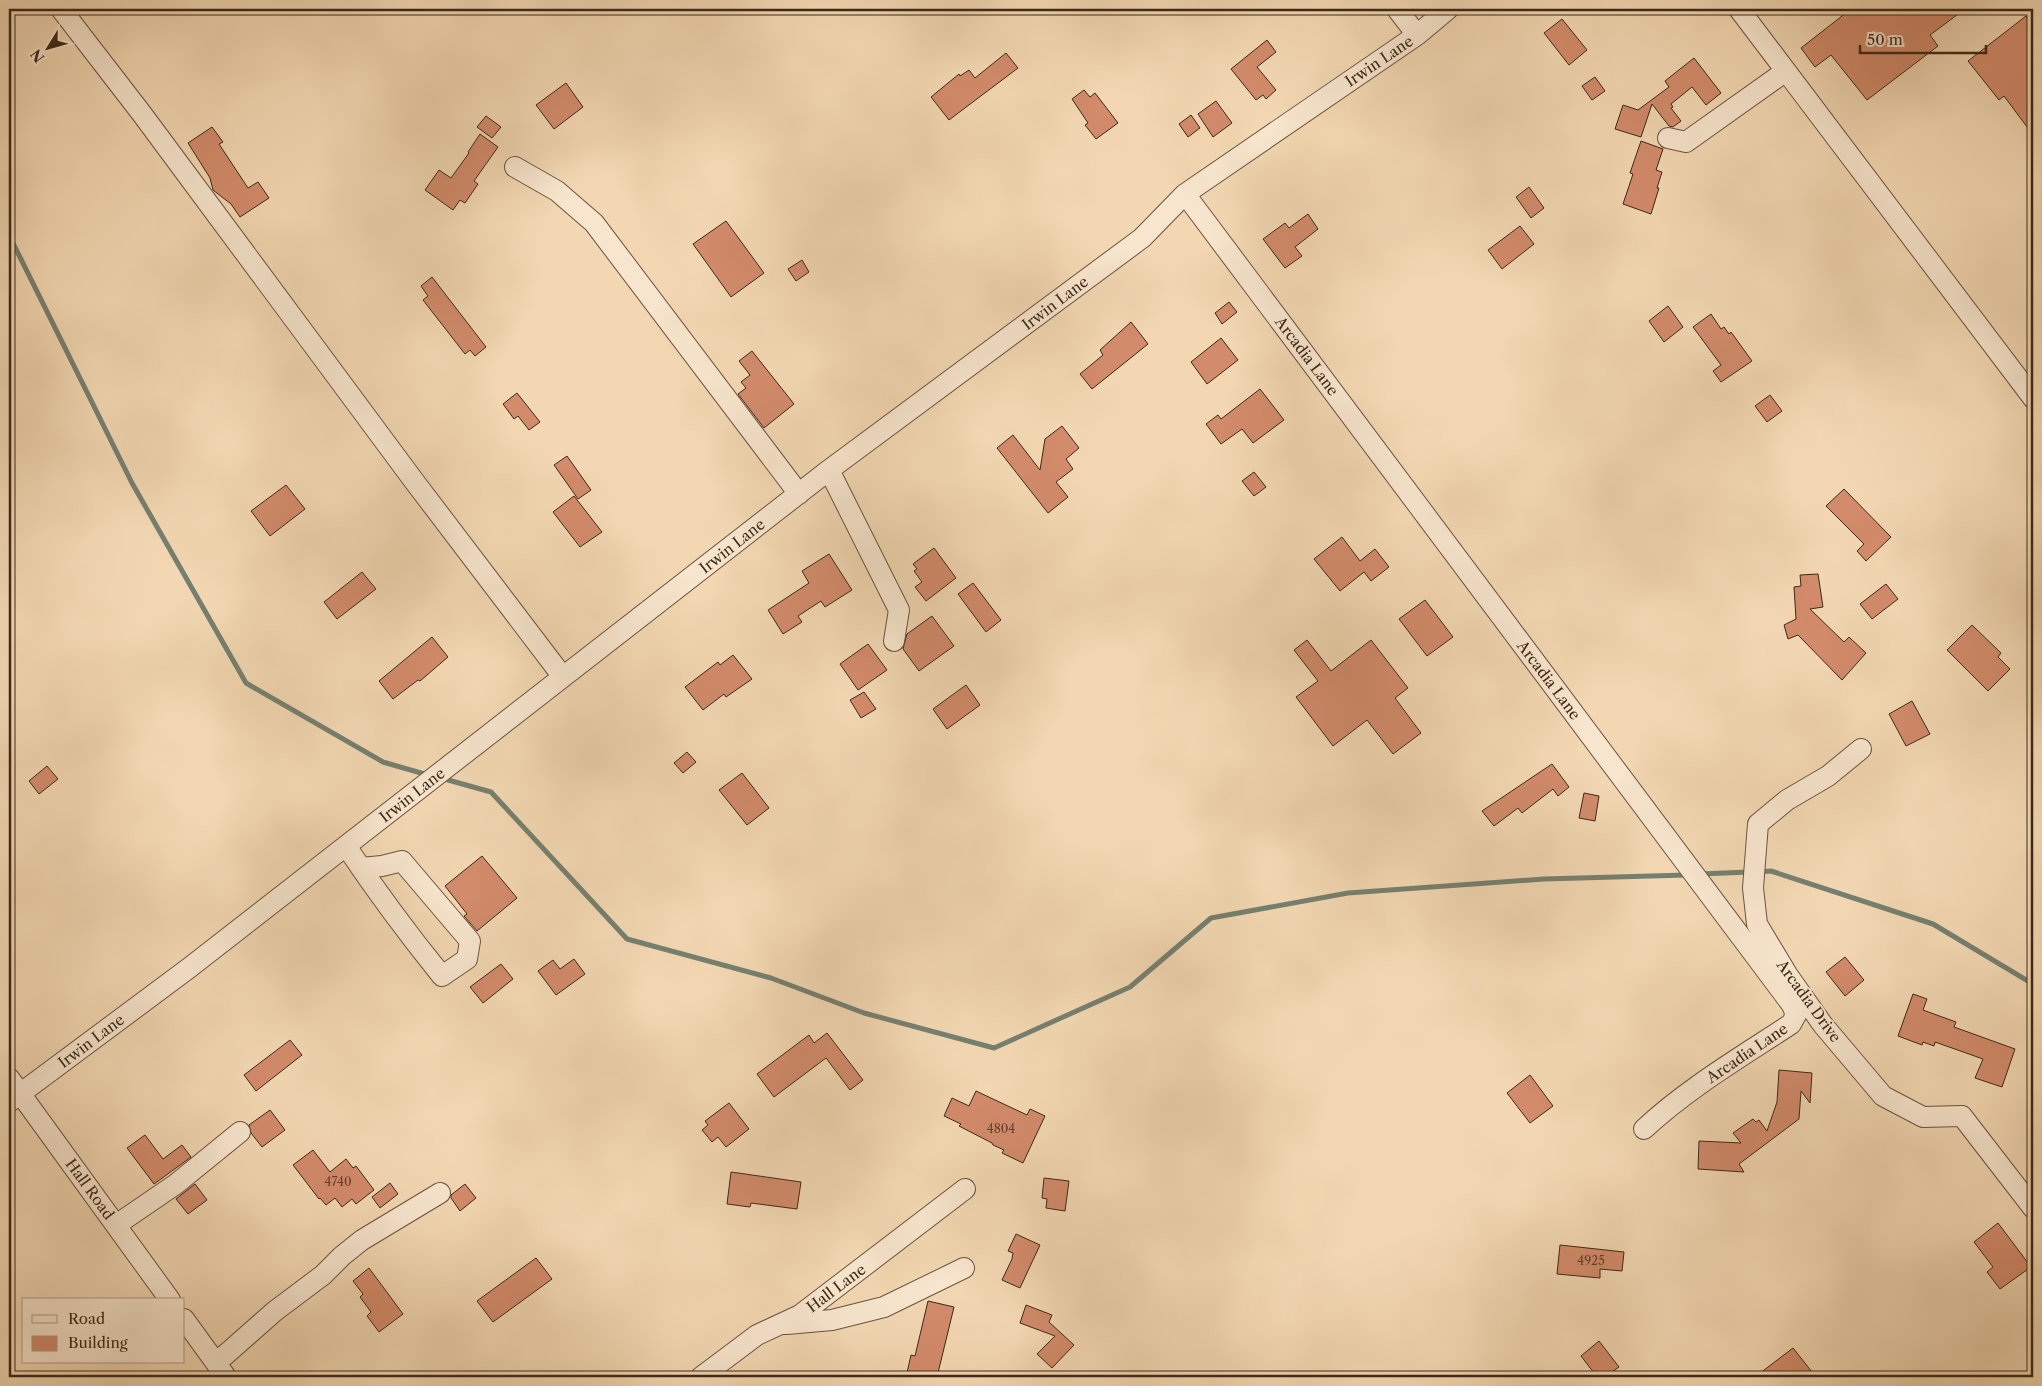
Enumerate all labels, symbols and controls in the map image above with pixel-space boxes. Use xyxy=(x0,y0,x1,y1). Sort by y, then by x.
north arrow xyxy=(22,22,72,72)
scale bar xyxy=(1860,22,1986,54)
text: 50 m xyxy=(1867,30,1903,49)
street label: Irwin Lane xyxy=(1341,31,1417,91)
text: N xyxy=(27,46,48,66)
street label: Irwin Lane xyxy=(1018,272,1092,334)
street label: Arcadia Lane xyxy=(1271,312,1343,399)
street label: Irwin Lane xyxy=(695,515,769,577)
street label: Arcadia Lane xyxy=(1513,636,1585,723)
street label: Irwin Lane xyxy=(375,764,449,826)
street label: Arcadia Drive xyxy=(1772,955,1845,1046)
street label: Irwin Lane xyxy=(54,1010,128,1072)
street label: Arcadia Lane xyxy=(1702,1019,1791,1088)
house number: 4804 xyxy=(987,1121,1015,1136)
street label: Hall Road xyxy=(62,1155,118,1223)
house number: 4740 xyxy=(324,1174,352,1189)
house number: 4925 xyxy=(1577,1253,1605,1268)
street label: Hall Lane xyxy=(803,1260,869,1316)
legend xyxy=(22,1298,185,1364)
text: Road xyxy=(68,1309,105,1328)
text: Building xyxy=(68,1333,128,1352)

